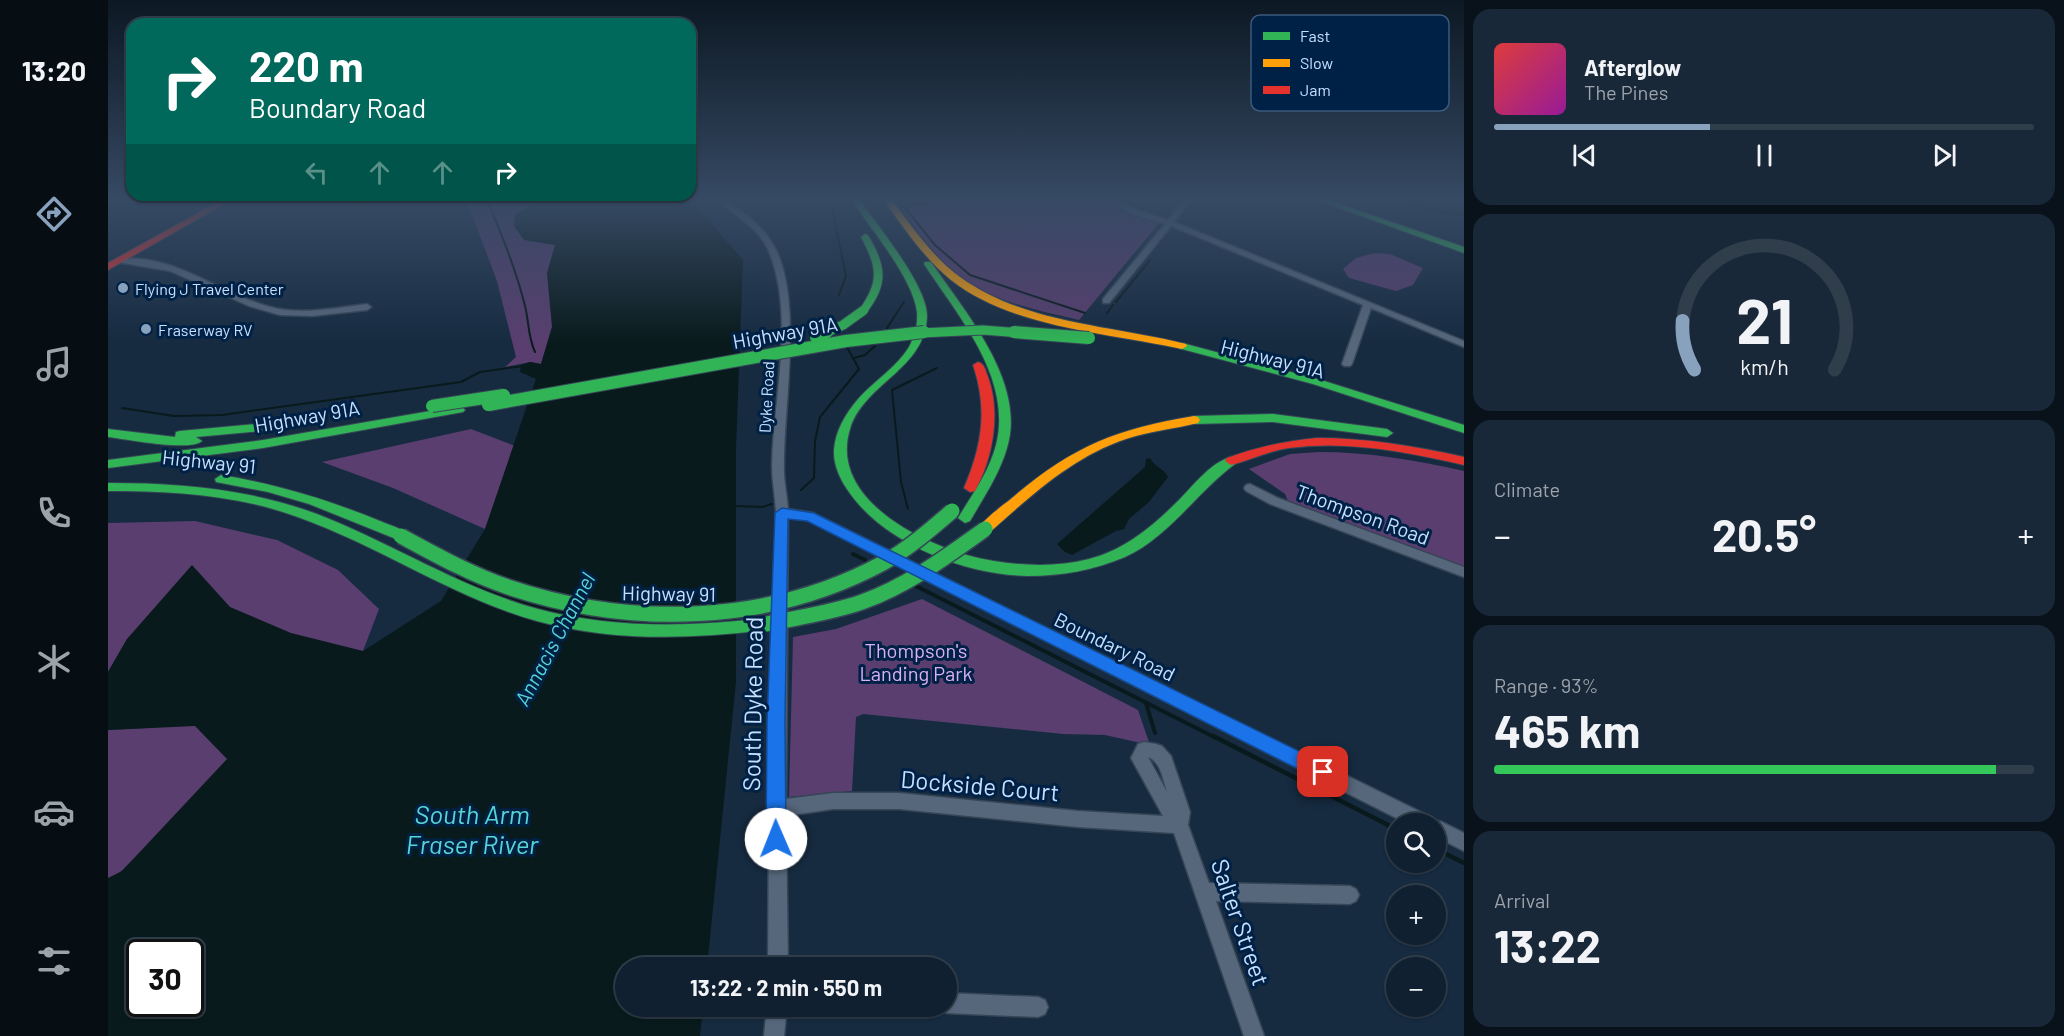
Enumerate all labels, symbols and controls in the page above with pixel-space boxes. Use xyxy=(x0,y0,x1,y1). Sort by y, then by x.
legend xyxy=(1251,15,1449,111)
text: Fast xyxy=(1300,26,1330,45)
text: 220 m xyxy=(249,40,363,90)
icon: right xyxy=(150,42,228,120)
text: Slow xyxy=(1300,53,1333,72)
text: 13:20 xyxy=(22,54,86,86)
text: Afterglow xyxy=(1584,54,1681,80)
text: Jam xyxy=(1300,80,1331,99)
text: The Pines xyxy=(1584,80,1668,104)
text: Boundary Road xyxy=(249,91,426,123)
icon: previous xyxy=(1568,139,1601,172)
icon: pause xyxy=(1748,139,1781,172)
icon: next xyxy=(1928,139,1961,172)
icon: left xyxy=(300,156,333,189)
icon: ahead xyxy=(363,156,396,189)
icon: ahead xyxy=(426,156,459,189)
icon: right xyxy=(489,156,522,189)
icon: directions xyxy=(33,193,75,235)
place label: Flying J Travel Center xyxy=(135,279,284,298)
marker: Flying J Travel Center xyxy=(116,281,130,295)
text: 21 xyxy=(1736,282,1792,356)
street label: Highway 91A xyxy=(731,311,839,353)
place label: Fraserway RV xyxy=(158,320,252,339)
marker: Fraserway RV xyxy=(139,322,153,336)
street label: Highway 91A xyxy=(1219,334,1327,382)
icon: music xyxy=(33,343,75,385)
text: km/h xyxy=(1740,354,1788,379)
street label: Dyke Road xyxy=(755,361,777,433)
street label: Highway 91A xyxy=(253,395,361,437)
street label: Highway 91 xyxy=(161,444,257,478)
text: Climate xyxy=(1494,477,1560,501)
street label: Thompson Road xyxy=(1293,479,1433,549)
icon: phone xyxy=(33,492,75,534)
text: 20.5° xyxy=(1712,507,1816,561)
text: − xyxy=(1494,515,1511,555)
text: + xyxy=(2018,515,2034,555)
water label: Annacis Channel xyxy=(508,568,600,710)
street label: Highway 91 xyxy=(622,580,716,606)
street label: Boundary Road xyxy=(1051,606,1179,686)
street label: South Dyke Road xyxy=(736,617,768,791)
park label: Thompson's Landing Park xyxy=(859,638,973,685)
icon: climate xyxy=(33,641,75,683)
text: Range · 93% xyxy=(1494,673,1598,697)
text: 465 km xyxy=(1494,703,1640,757)
pin xyxy=(1297,746,1348,797)
icon: arrive xyxy=(1306,755,1339,788)
street label: Dockside Court xyxy=(900,764,1060,806)
icon: car xyxy=(33,791,75,833)
water label: South Arm Fraser River xyxy=(406,798,539,859)
position arrow xyxy=(744,807,808,871)
map controls xyxy=(1386,813,1446,1017)
button: search xyxy=(1386,813,1446,873)
street label: Salter Street xyxy=(1206,855,1276,989)
button: + xyxy=(1386,885,1446,945)
text: Arrival xyxy=(1494,888,1550,912)
text: 13:22 xyxy=(1494,918,1601,972)
speed limit sign: 30 xyxy=(126,939,204,1017)
icon: filters xyxy=(33,940,75,982)
button: − xyxy=(1386,957,1446,1017)
text: 13:22 · 2 min · 550 m xyxy=(690,974,882,1000)

